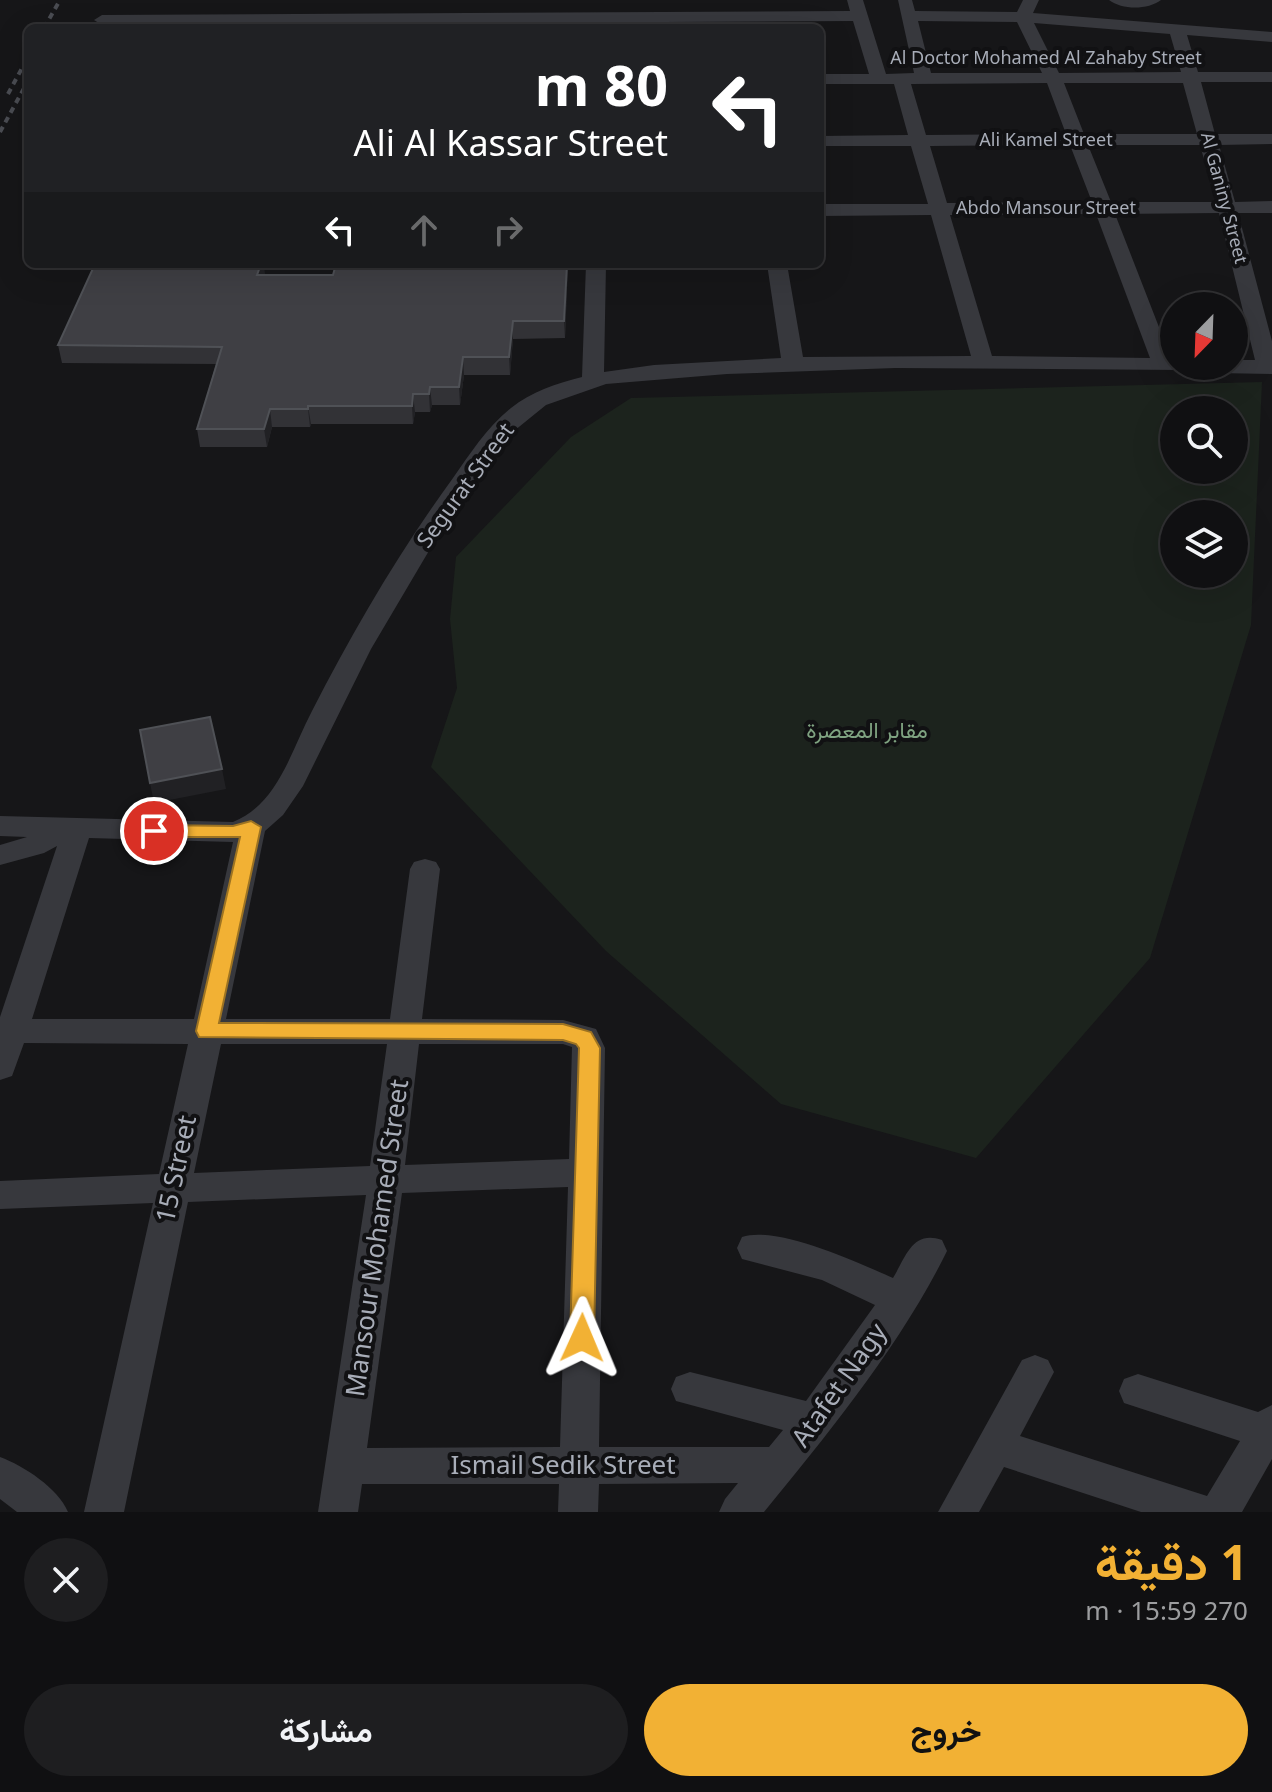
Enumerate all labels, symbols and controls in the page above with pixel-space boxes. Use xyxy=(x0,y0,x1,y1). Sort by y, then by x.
street label: Al Doctor Mohamed Al Zahaby Street xyxy=(890,45,1202,69)
text: 80 m xyxy=(535,46,668,122)
icon: left xyxy=(696,56,800,160)
text: Ali Al Kassar Street xyxy=(354,118,668,167)
street label: Ali Kamel Street xyxy=(979,127,1113,151)
street label: Al Ganiny Street xyxy=(1196,129,1254,267)
street label: Abdo Mansour Street xyxy=(956,195,1136,219)
icon: left xyxy=(318,208,362,252)
icon: ahead xyxy=(402,208,446,252)
icon: right xyxy=(486,208,530,252)
north arrow xyxy=(1160,292,1248,380)
map controls xyxy=(1160,292,1248,588)
button: search xyxy=(1160,396,1248,484)
street label: Segurat Street xyxy=(409,416,520,553)
button: layers xyxy=(1160,500,1248,588)
park label: مقابر المعصرة xyxy=(806,714,928,744)
pin xyxy=(120,797,188,865)
icon: arrive xyxy=(132,809,176,853)
street label: Mansour Mohamed Street xyxy=(336,1077,416,1399)
street label: 15 Street xyxy=(146,1112,204,1226)
position arrow xyxy=(540,1296,624,1380)
street label: Atafet Nagy xyxy=(782,1315,895,1454)
street label: Ismail Sedik Street xyxy=(450,1446,676,1482)
text: 1 دقيقة xyxy=(1095,1529,1248,1594)
button: close xyxy=(24,1538,108,1622)
text: 270 m · 15:59 xyxy=(1085,1592,1248,1628)
button: مشاركة xyxy=(24,1684,628,1776)
button: خروج xyxy=(644,1684,1248,1776)

